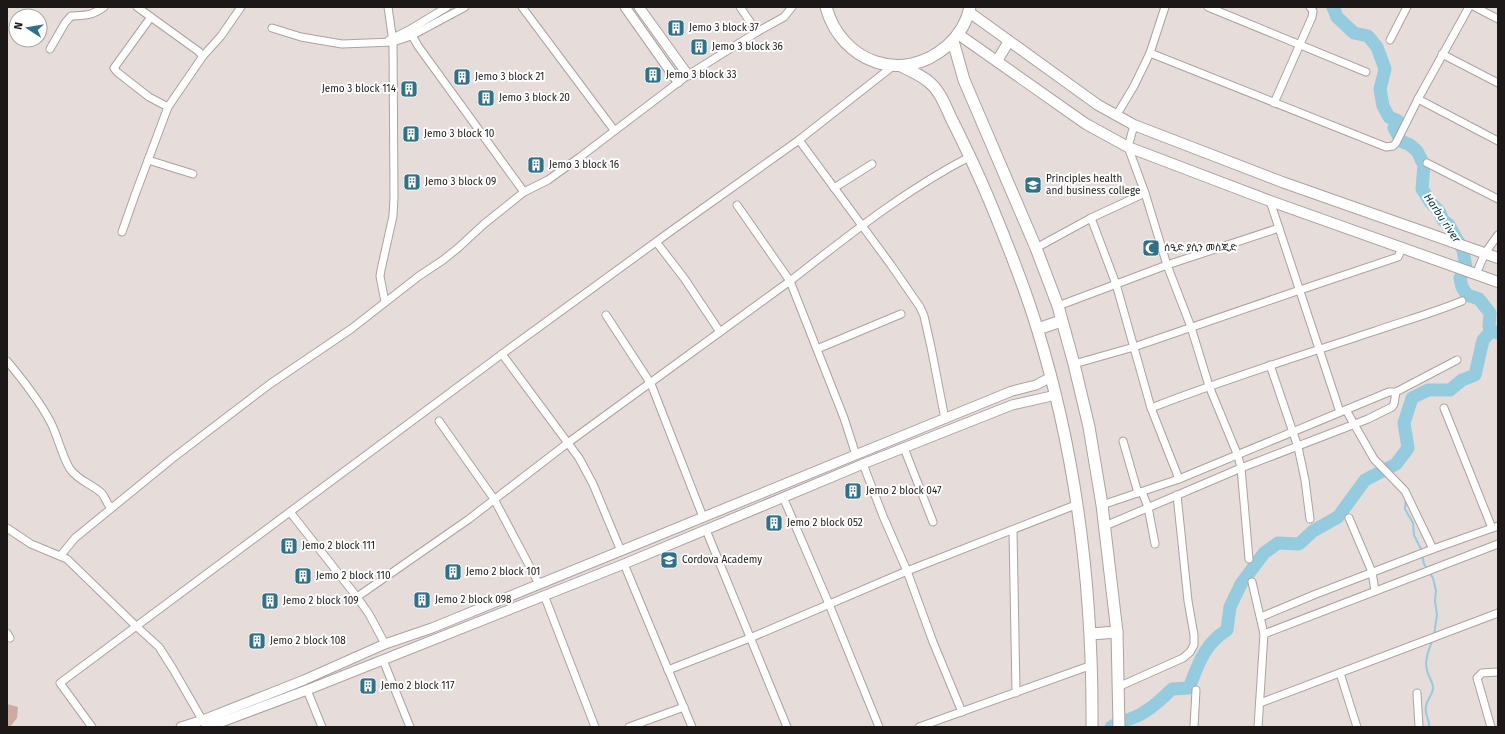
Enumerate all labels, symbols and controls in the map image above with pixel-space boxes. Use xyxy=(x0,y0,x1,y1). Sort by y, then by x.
north arrow xyxy=(8,8,48,48)
building icon: Jemo 3 block 37 xyxy=(666,18,686,38)
text: N xyxy=(12,21,26,31)
place label: Jemo 3 block 37 xyxy=(689,22,759,34)
building icon: Jemo 3 block 36 xyxy=(689,37,709,57)
place label: Jemo 3 block 36 xyxy=(712,41,783,53)
building icon: Jemo 3 block 33 xyxy=(643,65,663,85)
building icon: Jemo 3 block 21 xyxy=(452,67,472,87)
place label: Jemo 3 block 33 xyxy=(666,69,736,81)
place label: Jemo 3 block 21 xyxy=(475,71,544,83)
building icon: Jemo 3 block 114 xyxy=(399,79,419,99)
place label: Jemo 3 block 114 xyxy=(322,83,397,95)
building icon: Jemo 3 block 20 xyxy=(476,88,496,108)
place label: Jemo 3 block 20 xyxy=(499,92,570,104)
building icon: Jemo 3 block 10 xyxy=(401,124,421,144)
place label: Jemo 3 block 10 xyxy=(424,128,495,140)
building icon: Jemo 3 block 16 xyxy=(526,155,546,175)
place label: Jemo 3 block 16 xyxy=(549,159,619,171)
building icon: Jemo 3 block 09 xyxy=(402,172,422,192)
place label: Principles health and business college xyxy=(1046,173,1141,197)
school or university icon: Principles health and business college xyxy=(1023,175,1043,195)
place label: Jemo 3 block 09 xyxy=(425,176,496,188)
water label: Harbu river xyxy=(1421,191,1463,245)
mosque icon: ሰዒድ ያሲን መስጂድ xyxy=(1141,238,1161,258)
place label: ሰዒድ ያሲን መስጂድ xyxy=(1164,242,1237,254)
building icon: Jemo 2 block 047 xyxy=(843,481,863,501)
place label: Jemo 2 block 047 xyxy=(866,485,942,497)
building icon: Jemo 2 block 052 xyxy=(764,513,784,533)
place label: Jemo 2 block 052 xyxy=(787,517,863,529)
building icon: Jemo 2 block 111 xyxy=(279,536,299,556)
place label: Jemo 2 block 111 xyxy=(302,540,375,552)
school or university icon: Cordova Academy xyxy=(659,550,679,570)
place label: Cordova Academy xyxy=(682,554,762,566)
building icon: Jemo 2 block 101 xyxy=(443,562,463,582)
building icon: Jemo 2 block 110 xyxy=(293,566,313,586)
place label: Jemo 2 block 101 xyxy=(466,566,540,578)
place label: Jemo 2 block 110 xyxy=(316,570,391,582)
building icon: Jemo 2 block 098 xyxy=(412,590,432,610)
building icon: Jemo 2 block 109 xyxy=(260,591,280,611)
place label: Jemo 2 block 098 xyxy=(435,594,512,606)
place label: Jemo 2 block 109 xyxy=(283,595,358,607)
building icon: Jemo 2 block 108 xyxy=(247,631,267,651)
place label: Jemo 2 block 108 xyxy=(270,635,346,647)
building icon: Jemo 2 block 117 xyxy=(358,676,378,696)
place label: Jemo 2 block 117 xyxy=(381,680,455,692)

